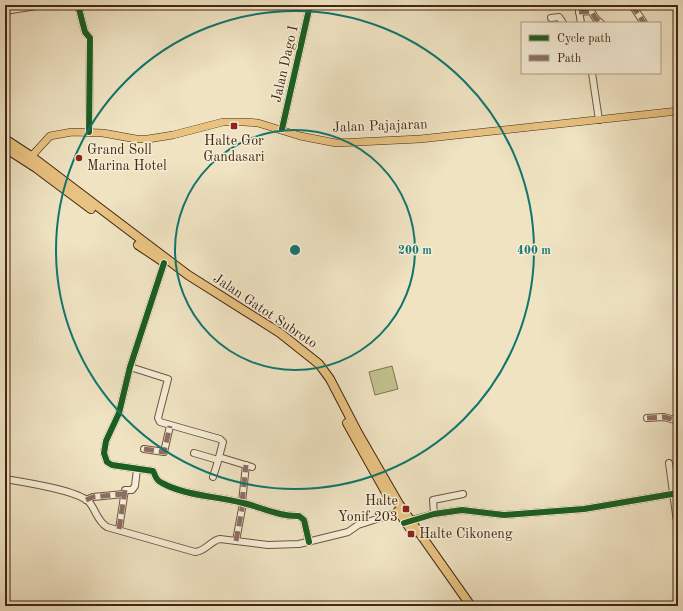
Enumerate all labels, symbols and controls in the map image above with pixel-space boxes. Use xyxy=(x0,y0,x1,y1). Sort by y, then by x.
legend xyxy=(521,22,661,74)
street label: Jalan Dago I xyxy=(269,24,301,104)
text: Cycle path xyxy=(557,33,612,45)
text: Path xyxy=(557,53,582,65)
street label: Jalan Pajajaran xyxy=(332,117,428,135)
marker: Halte Gor Gandasari xyxy=(229,121,239,131)
place label: Halte Gor Gandasari xyxy=(203,134,265,164)
place label: Grand Soll Marina Hotel xyxy=(87,143,167,173)
marker: Grand Soll Marina Hotel xyxy=(74,153,84,163)
centre of rings xyxy=(288,243,302,257)
text: 200 m xyxy=(398,245,432,257)
text: 400 m xyxy=(517,245,551,257)
street label: Jalan Gatot Subroto xyxy=(210,271,320,351)
place label: Halte Yonif 203 xyxy=(338,494,398,524)
marker: Halte Yonif 203 xyxy=(401,504,411,514)
place label: Halte Cikoneng xyxy=(419,527,513,541)
marker: Halte Cikoneng xyxy=(406,529,416,539)

